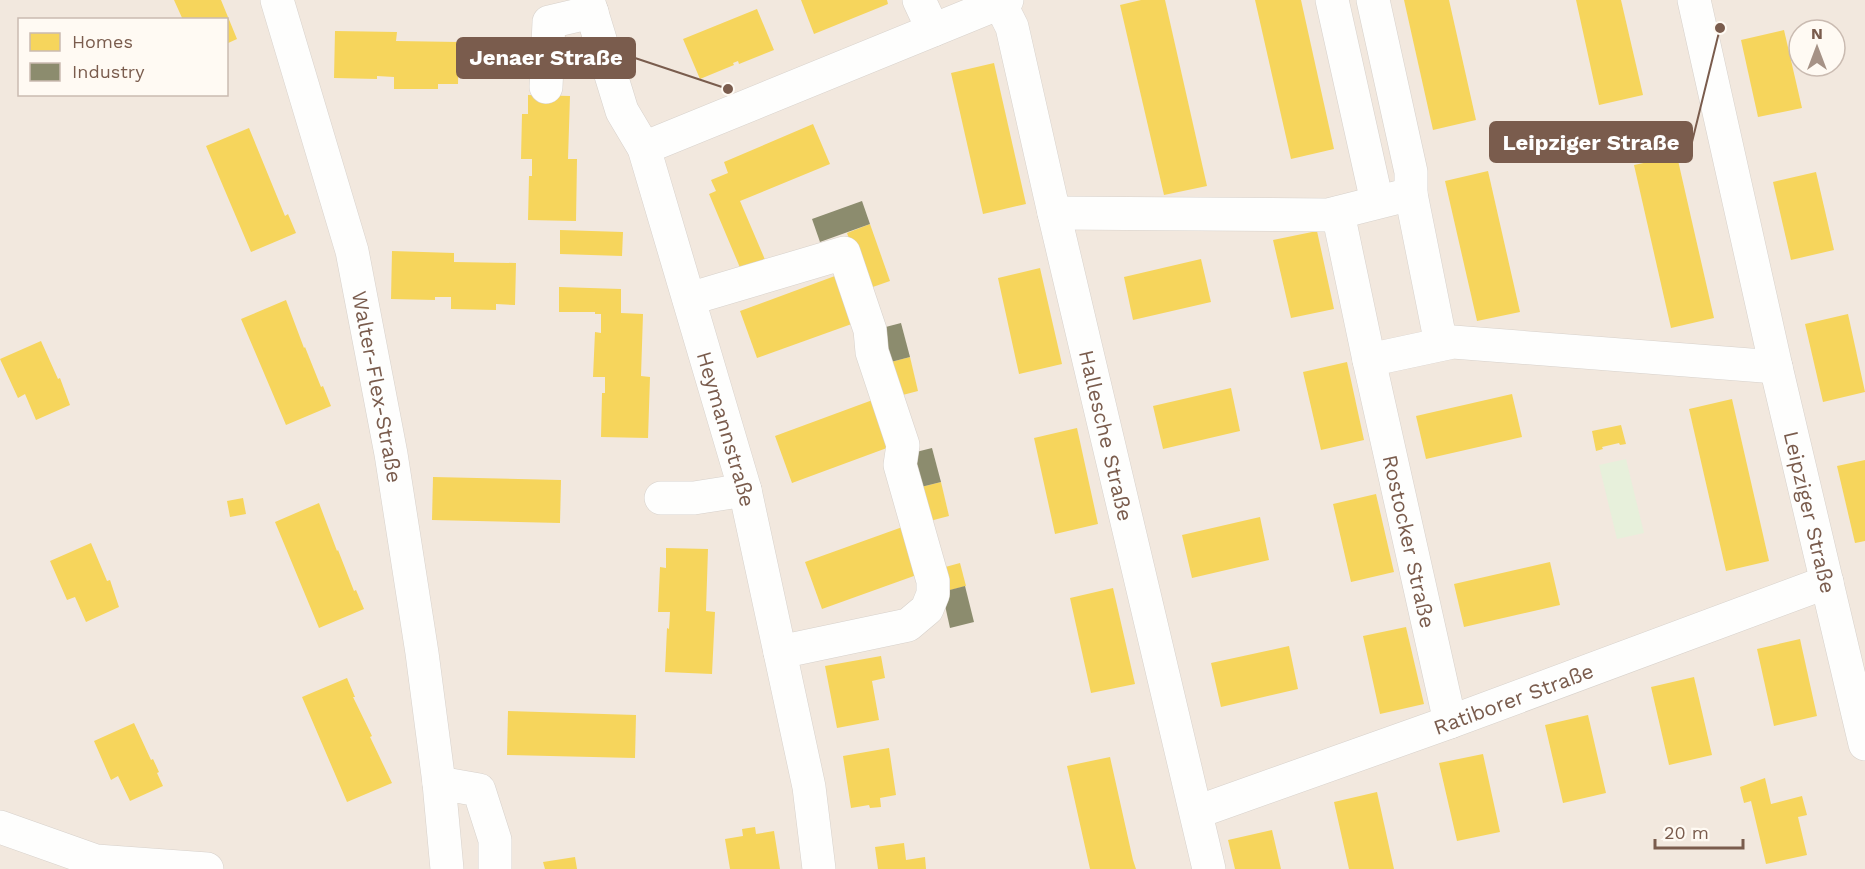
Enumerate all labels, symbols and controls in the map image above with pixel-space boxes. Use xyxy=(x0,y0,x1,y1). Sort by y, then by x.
legend xyxy=(18,18,228,96)
north arrow xyxy=(1787,18,1847,78)
text: N xyxy=(1811,24,1823,43)
text: Homes xyxy=(72,31,133,52)
callout: Jenaer Straße xyxy=(457,38,635,78)
text: Jenaer Straße xyxy=(469,45,623,70)
text: Industry xyxy=(72,61,145,82)
callout: Leipziger Straße xyxy=(1490,122,1692,162)
text: Leipziger Straße xyxy=(1502,130,1680,155)
street label: Walter-Flex-Straße xyxy=(347,289,408,484)
street label: Hallesche Straße xyxy=(1074,347,1139,523)
street label: Heymannstraße xyxy=(692,348,761,509)
street label: Leipziger Straße xyxy=(1779,428,1841,596)
street label: Rostocker Straße xyxy=(1378,452,1441,630)
street label: Ratiborer Straße xyxy=(1430,657,1597,739)
scale bar xyxy=(1655,812,1744,850)
text: 20 m xyxy=(1664,822,1709,843)

